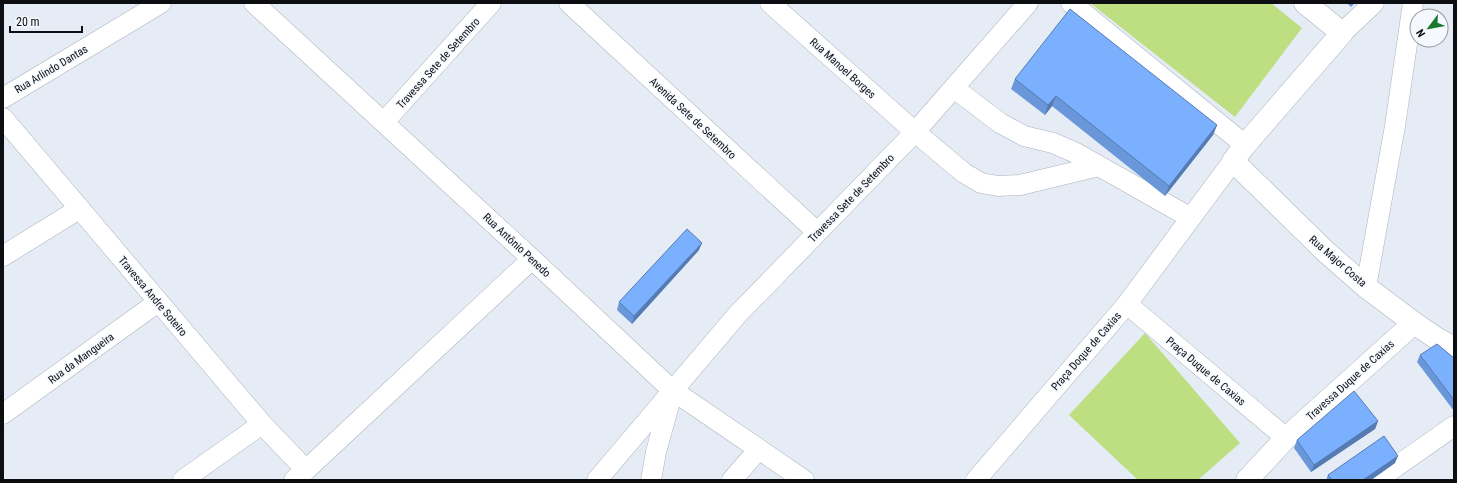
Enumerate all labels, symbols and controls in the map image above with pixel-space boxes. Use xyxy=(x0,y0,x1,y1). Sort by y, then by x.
scale bar xyxy=(10,8,82,34)
north arrow xyxy=(1409,8,1449,48)
text: 20 m xyxy=(16,15,40,29)
street label: Travessa Sete de Setembro xyxy=(394,15,483,112)
text: N xyxy=(1414,27,1428,39)
street label: Rua Manoel Borges xyxy=(807,35,878,101)
street label: Rua Arlindo Dantas xyxy=(12,42,90,96)
street label: Avenida Sete de Setembro xyxy=(647,75,739,162)
street label: Travessa Sete de Setembro xyxy=(806,151,897,245)
street label: Rua Antônio Penedo xyxy=(480,211,554,280)
street label: Rua Major Costa xyxy=(1306,233,1369,290)
street label: Travessa Andre Soteiro xyxy=(115,254,190,339)
street label: Praça Doque de Caxias xyxy=(1049,309,1124,393)
street label: Rua da Mangueira xyxy=(46,330,117,387)
street label: Praça Duque de Caxias xyxy=(1163,334,1248,408)
street label: Travessa Duque de Caxias xyxy=(1304,338,1397,423)

